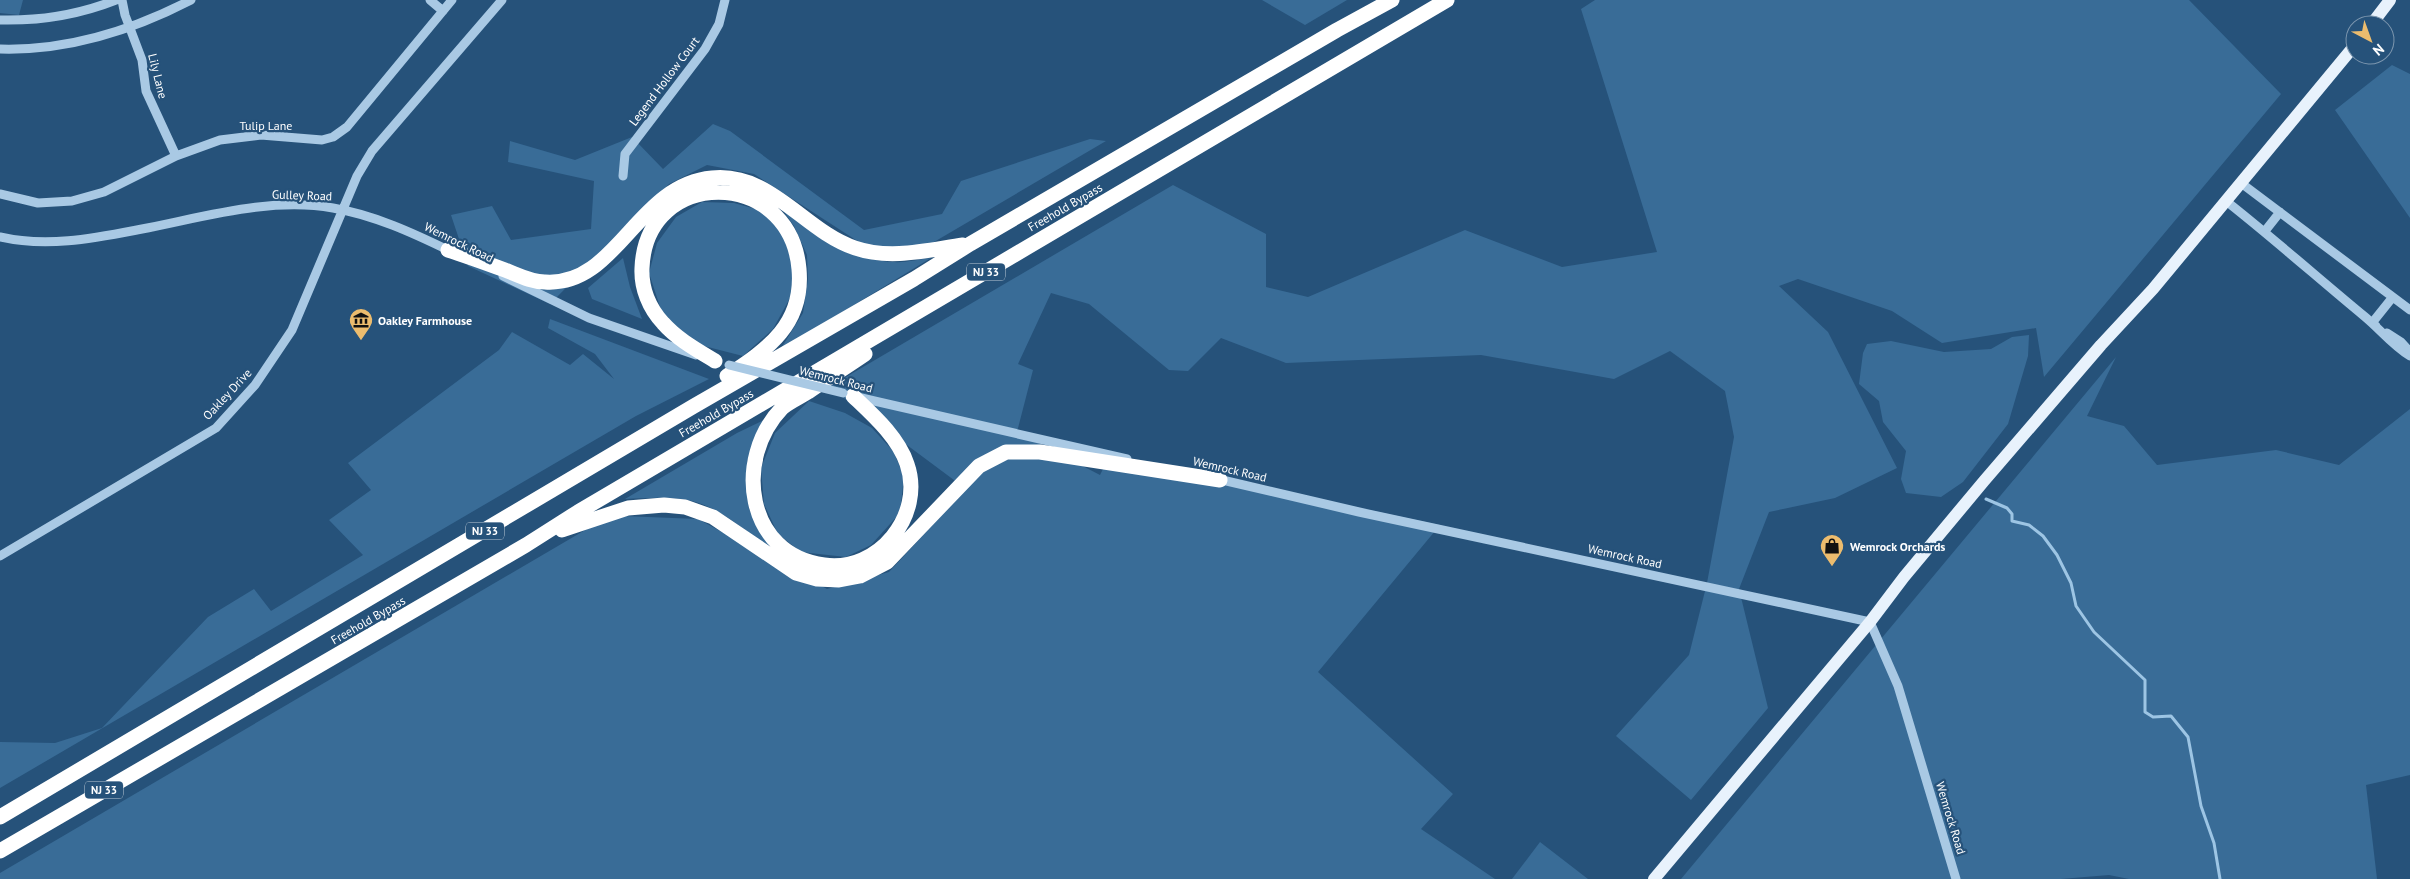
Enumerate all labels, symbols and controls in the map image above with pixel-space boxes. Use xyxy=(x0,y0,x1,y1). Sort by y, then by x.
north arrow xyxy=(2345,15,2395,65)
street label: Legend Hollow Court xyxy=(626,34,702,128)
text: N xyxy=(2369,40,2388,60)
street label: Lily Lane xyxy=(145,52,171,100)
street label: Tulip Lane xyxy=(240,118,292,133)
street label: Freehold Bypass xyxy=(1025,180,1105,234)
street label: Gulley Road xyxy=(272,186,332,204)
street label: Wemrock Road xyxy=(422,219,496,265)
road number: NJ 33 xyxy=(967,264,1005,280)
museum icon: Oakley Farmhouse xyxy=(348,307,374,341)
place label: Oakley Farmhouse xyxy=(378,313,472,328)
street label: Wemrock Road xyxy=(798,363,874,395)
street label: Oakley Drive xyxy=(200,365,254,423)
street label: Freehold Bypass xyxy=(676,386,756,440)
street label: Wemrock Road xyxy=(1192,453,1268,485)
road number: NJ 33 xyxy=(466,522,504,540)
shop icon: Wemrock Orchards xyxy=(1819,533,1845,567)
place label: Wemrock Orchards xyxy=(1850,539,1945,554)
street label: Wemrock Road xyxy=(1587,541,1663,571)
street label: Freehold Bypass xyxy=(328,593,408,647)
street label: Wemrock Road xyxy=(1933,780,1969,856)
road number: NJ 33 xyxy=(85,782,123,798)

